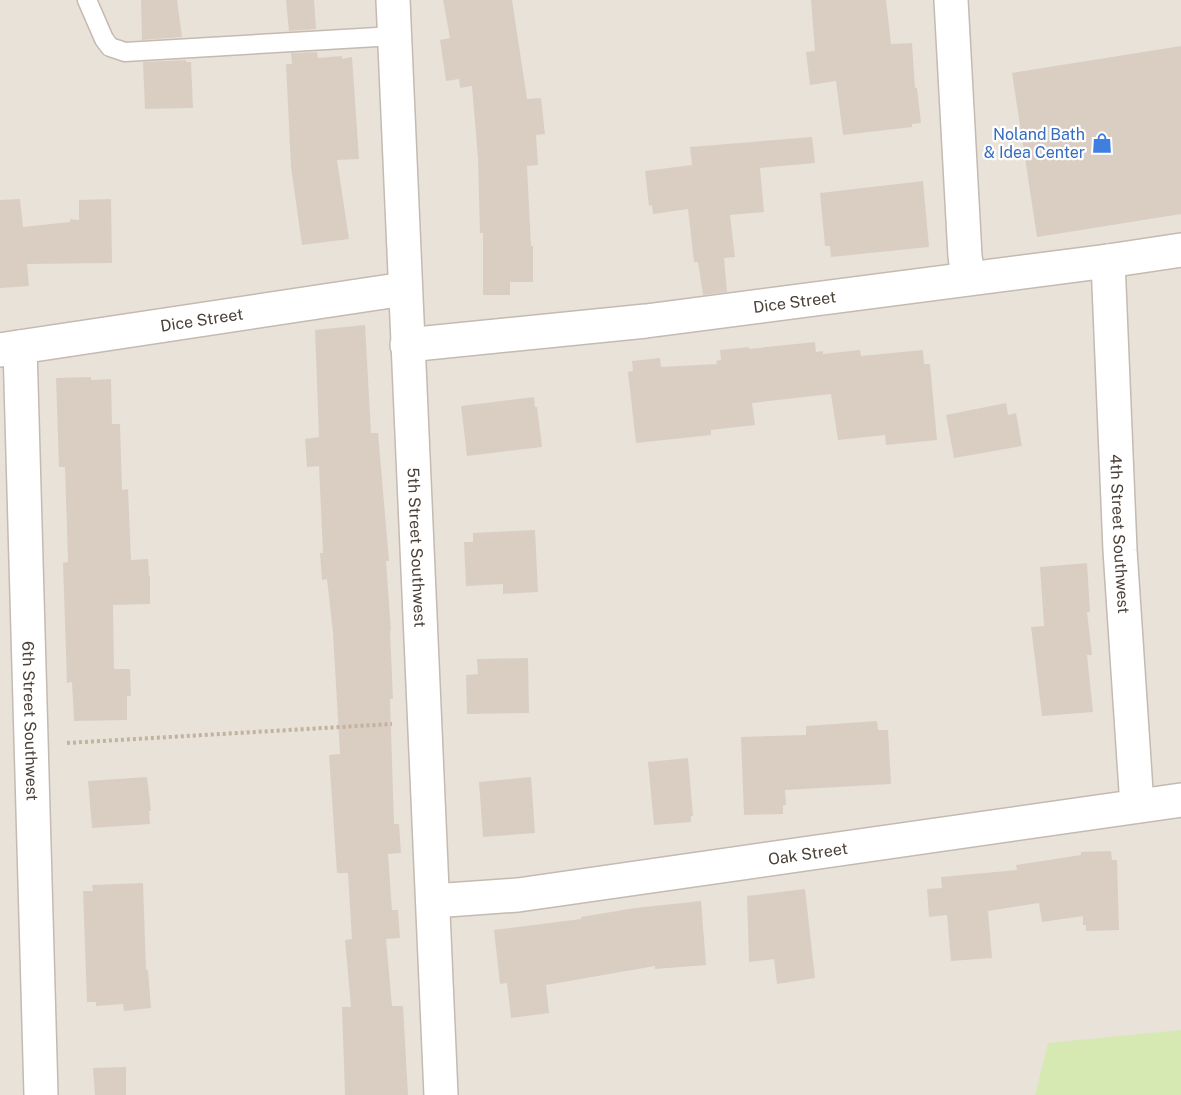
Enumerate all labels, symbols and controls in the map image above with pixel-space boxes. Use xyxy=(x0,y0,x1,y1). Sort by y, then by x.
place label: Noland Bath & Idea Center xyxy=(984,125,1085,162)
shop icon: Noland Bath & Idea Center xyxy=(1090,131,1114,155)
street label: Dice Street xyxy=(752,287,837,316)
street label: Dice Street xyxy=(159,304,244,335)
street label: 4th Street Southwest xyxy=(1107,454,1134,614)
street label: 5th Street Southwest xyxy=(404,467,430,628)
street label: 6th Street Southwest xyxy=(19,641,42,801)
street label: Oak Street xyxy=(767,838,849,869)

